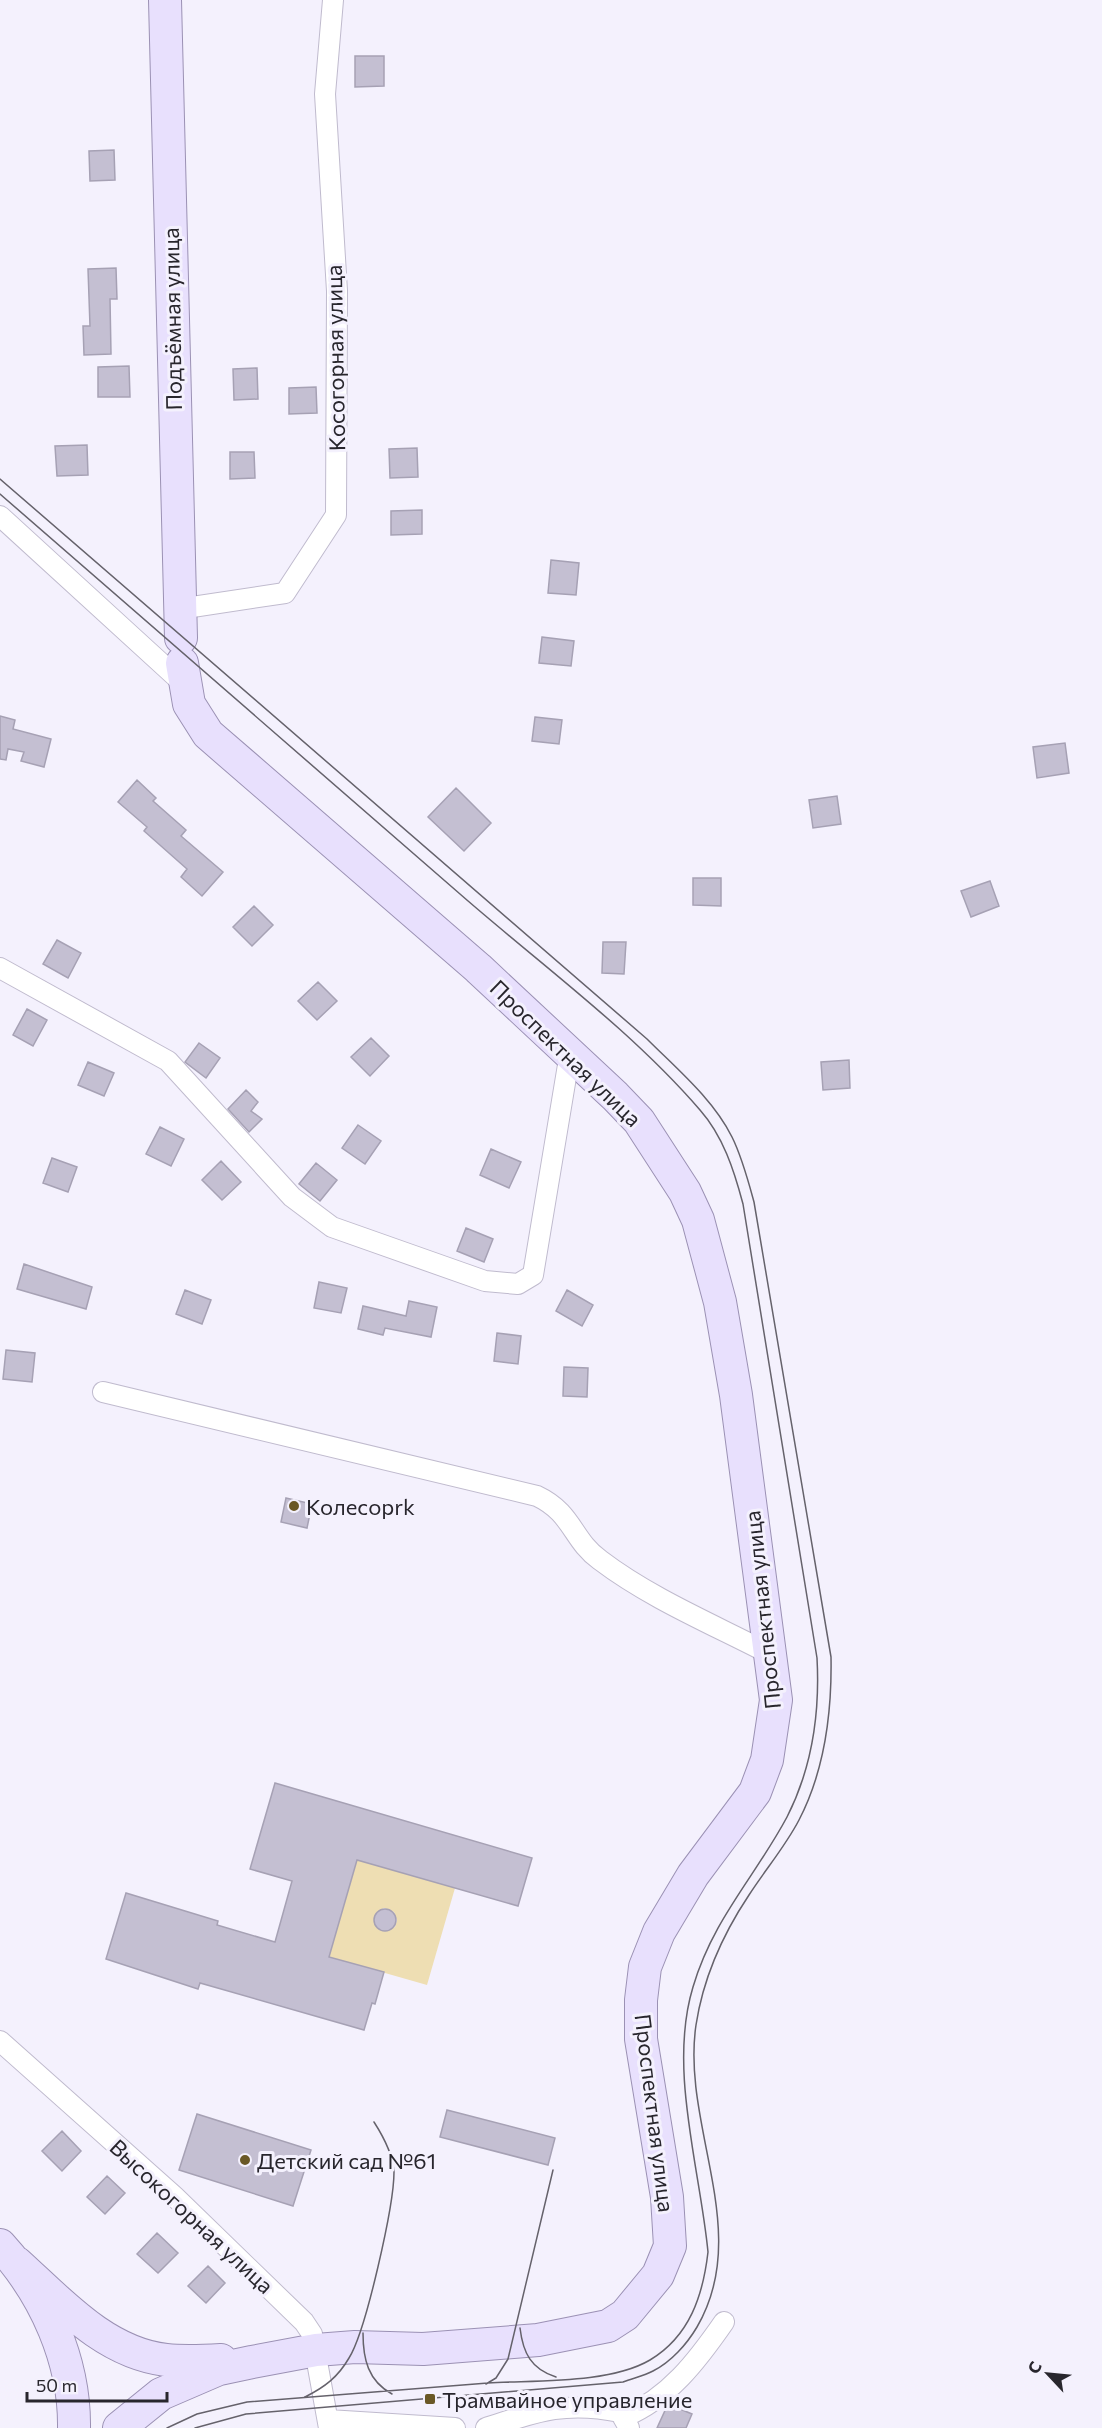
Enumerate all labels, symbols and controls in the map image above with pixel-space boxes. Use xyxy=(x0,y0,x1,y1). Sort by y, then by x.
street label: Подъёмная улица xyxy=(157,227,187,411)
street label: Косогорная улица xyxy=(320,265,350,451)
street label: Проспектная улица xyxy=(485,974,647,1132)
place label: Колесоprk xyxy=(306,1493,415,1520)
marker: Колесоprk xyxy=(287,1499,301,1513)
street label: Проспектная улица xyxy=(738,1509,786,1711)
street label: Проспектная улица xyxy=(629,2012,681,2214)
street label: Высокогорная улица xyxy=(105,2133,279,2299)
place label: Детский сад №61 xyxy=(257,2147,436,2174)
marker: Детский сад №61 xyxy=(238,2153,252,2167)
north arrow xyxy=(1018,2344,1078,2404)
text: С xyxy=(1023,2358,1045,2376)
scale bar xyxy=(27,2365,166,2403)
text: 50 m xyxy=(36,2374,77,2396)
place label: Трамвайное управление xyxy=(442,2386,692,2413)
marker: Трамвайное управление xyxy=(423,2392,437,2406)

